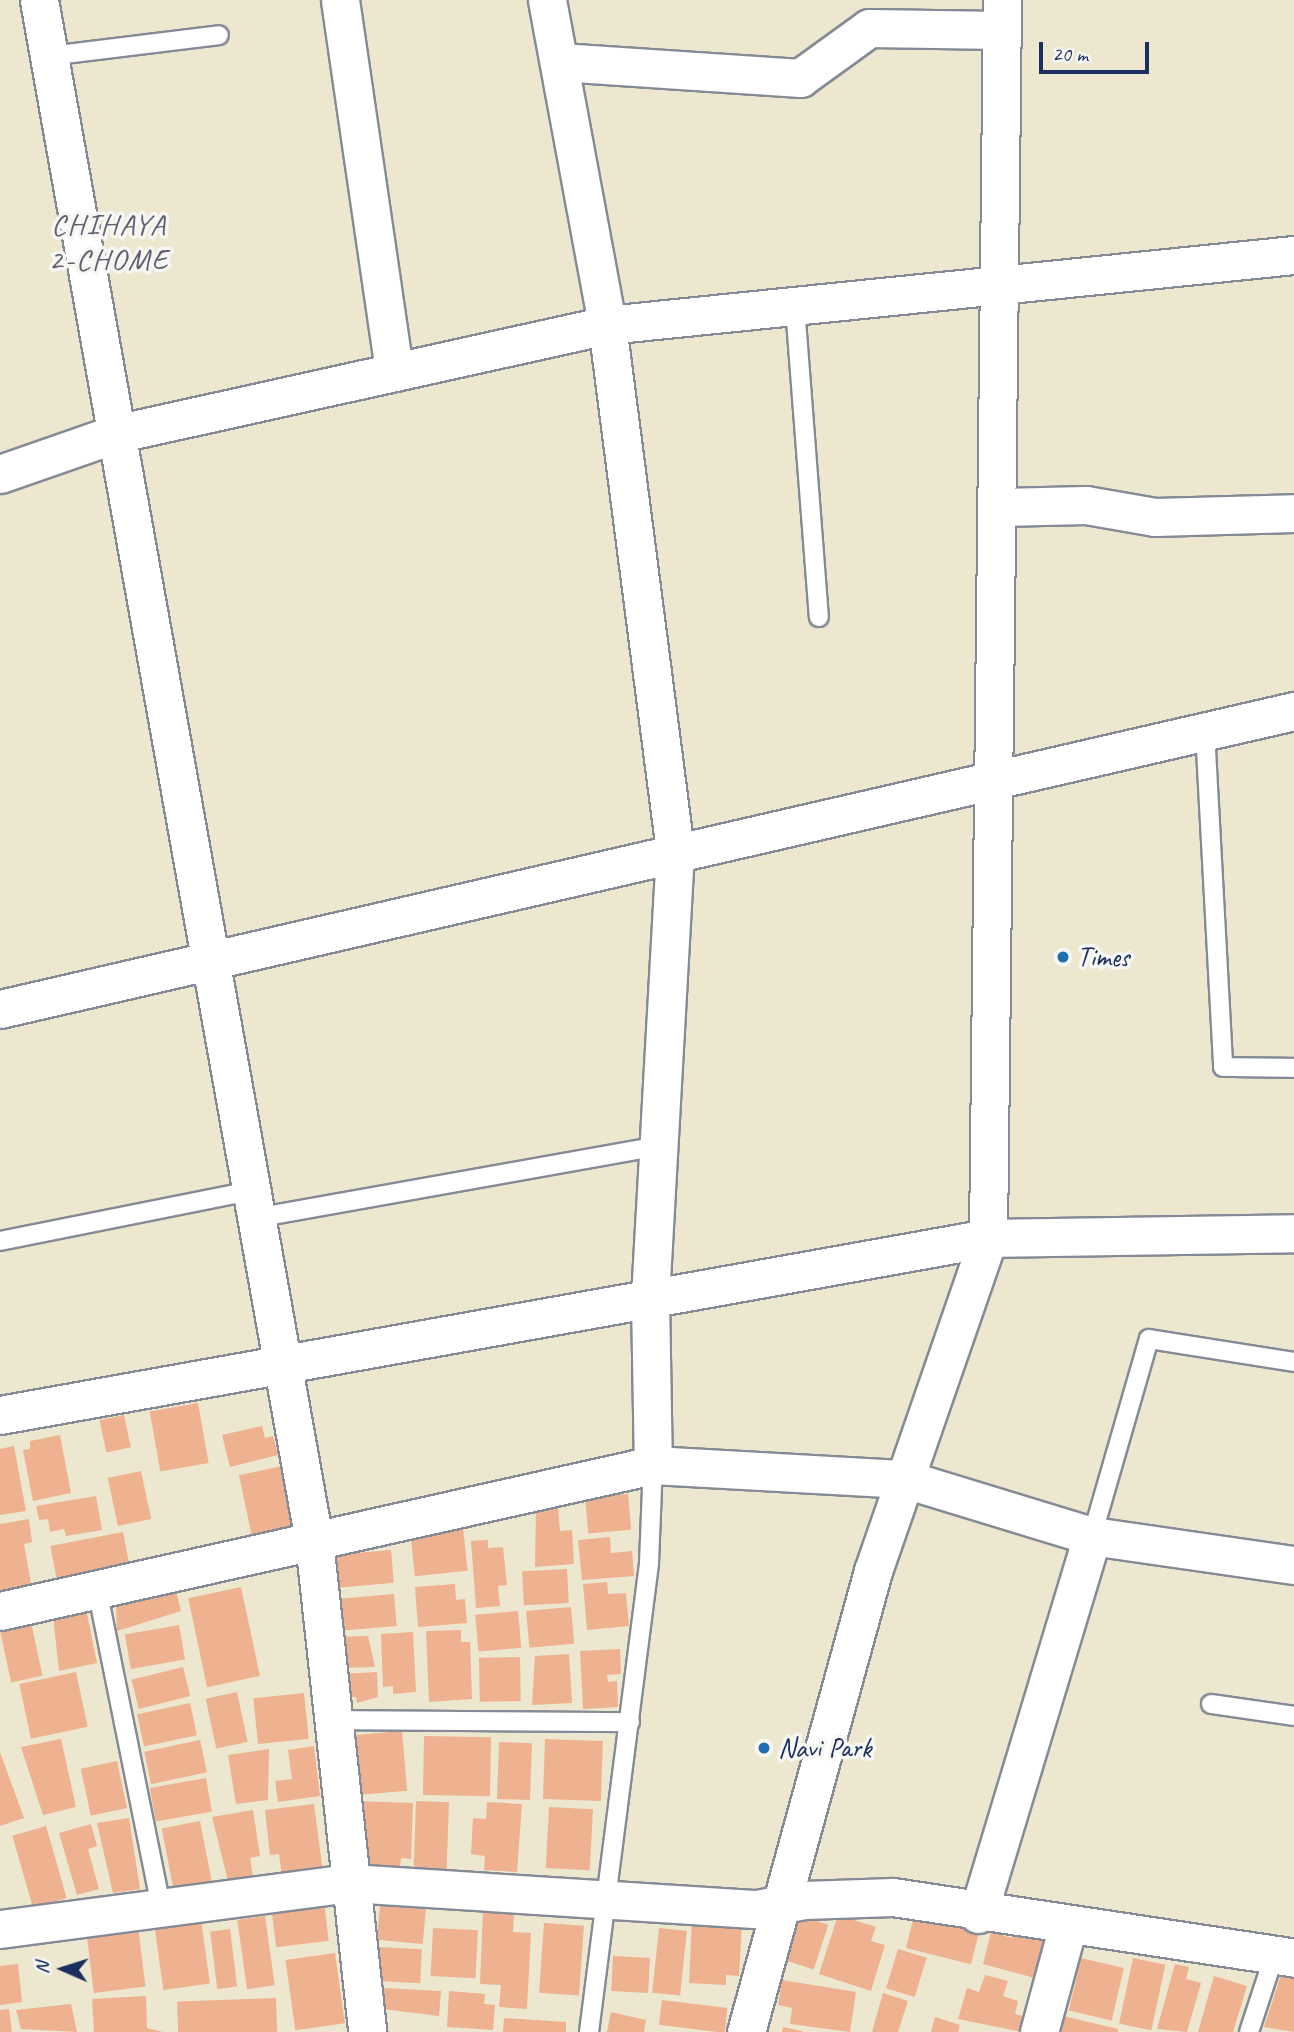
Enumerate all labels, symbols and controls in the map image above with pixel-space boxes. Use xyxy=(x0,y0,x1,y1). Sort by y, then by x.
scale bar xyxy=(1042,28,1152,72)
text: 20 m xyxy=(1052,41,1088,67)
district label: CHIHAYA 2-CHOME xyxy=(50,206,168,276)
place label: Times xyxy=(1077,940,1129,974)
marker: Times xyxy=(1055,949,1071,965)
place label: Navi Park xyxy=(778,1731,872,1765)
marker: Navi Park xyxy=(756,1740,772,1756)
north arrow xyxy=(28,1934,98,2004)
text: N xyxy=(30,1961,54,1974)

